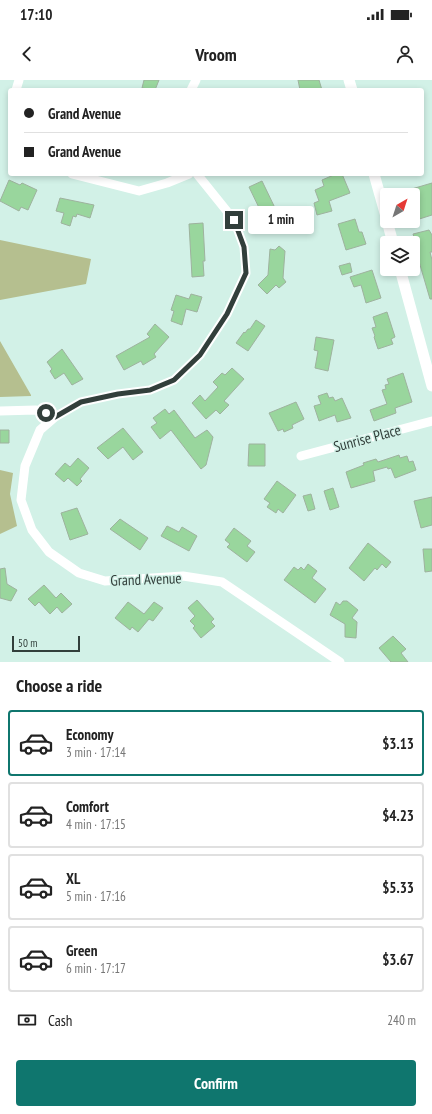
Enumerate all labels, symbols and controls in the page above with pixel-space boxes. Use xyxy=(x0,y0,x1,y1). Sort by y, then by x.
text: 17:10 xyxy=(20,5,52,24)
icon: back xyxy=(16,43,38,65)
text: Vroom xyxy=(195,43,237,66)
icon: person xyxy=(394,43,416,65)
text: Grand Avenue xyxy=(48,104,121,123)
text: Grand Avenue xyxy=(48,142,121,161)
north arrow xyxy=(380,188,420,228)
map controls xyxy=(380,188,420,276)
callout: 1 min xyxy=(248,206,314,234)
route end xyxy=(225,211,243,229)
text: 1 min xyxy=(268,211,294,228)
button: layers xyxy=(380,236,420,276)
route start xyxy=(37,404,55,422)
street label: Sunrise Place xyxy=(331,420,403,456)
street label: Grand Avenue xyxy=(110,568,182,590)
scale bar xyxy=(12,634,80,653)
text: 50 m xyxy=(18,636,37,650)
text: Choose a ride xyxy=(16,674,102,697)
icon: car xyxy=(18,725,54,761)
text: Economy xyxy=(66,725,114,744)
text: $3.13 xyxy=(382,734,414,753)
text: 3 min · 17:14 xyxy=(66,744,126,761)
icon: car xyxy=(18,797,54,833)
text: Comfort xyxy=(66,797,109,816)
text: $4.23 xyxy=(382,806,414,825)
text: 4 min · 17:15 xyxy=(66,816,126,833)
icon: car xyxy=(18,869,54,905)
text: XL xyxy=(66,869,80,888)
text: $5.33 xyxy=(382,878,414,897)
text: 5 min · 17:16 xyxy=(66,888,126,905)
icon: car xyxy=(18,941,54,977)
text: Green xyxy=(66,941,98,960)
text: $3.67 xyxy=(382,950,414,969)
text: 6 min · 17:17 xyxy=(66,960,126,977)
icon: cash xyxy=(16,1009,38,1031)
text: Cash xyxy=(48,1011,72,1030)
text: 240 m xyxy=(387,1012,416,1029)
button: Confirm xyxy=(16,1060,416,1106)

